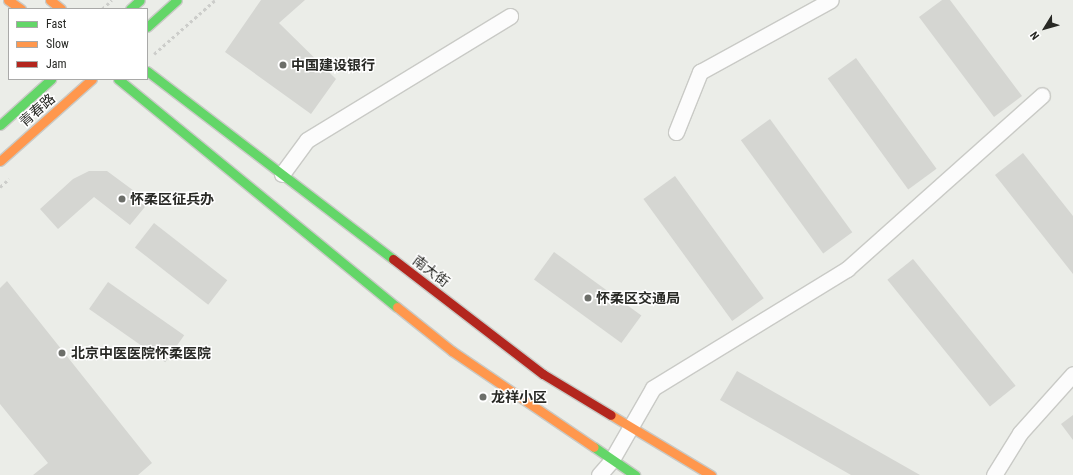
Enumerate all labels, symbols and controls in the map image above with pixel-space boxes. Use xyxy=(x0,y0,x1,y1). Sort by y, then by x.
legend xyxy=(8,8,148,80)
north arrow xyxy=(1025,8,1065,48)
text: Fast xyxy=(46,17,66,31)
text: N xyxy=(1028,29,1042,42)
text: Slow xyxy=(46,37,69,51)
text: Jam xyxy=(46,57,67,71)
place label: 中国建设银行 xyxy=(291,57,375,73)
marker: 中国建设银行 xyxy=(278,60,288,70)
street label: 青春路 xyxy=(16,90,58,130)
place label: 怀柔区征兵办 xyxy=(130,191,214,207)
marker: 怀柔区征兵办 xyxy=(117,194,127,204)
street label: 南大街 xyxy=(409,252,453,290)
place label: 怀柔区交通局 xyxy=(596,290,680,306)
marker: 怀柔区交通局 xyxy=(583,293,593,303)
place label: 北京中医医院怀柔医院 xyxy=(71,345,211,361)
marker: 北京中医医院怀柔医院 xyxy=(56,347,68,359)
place label: 龙祥小区 xyxy=(491,389,547,405)
marker: 龙祥小区 xyxy=(478,392,488,402)

